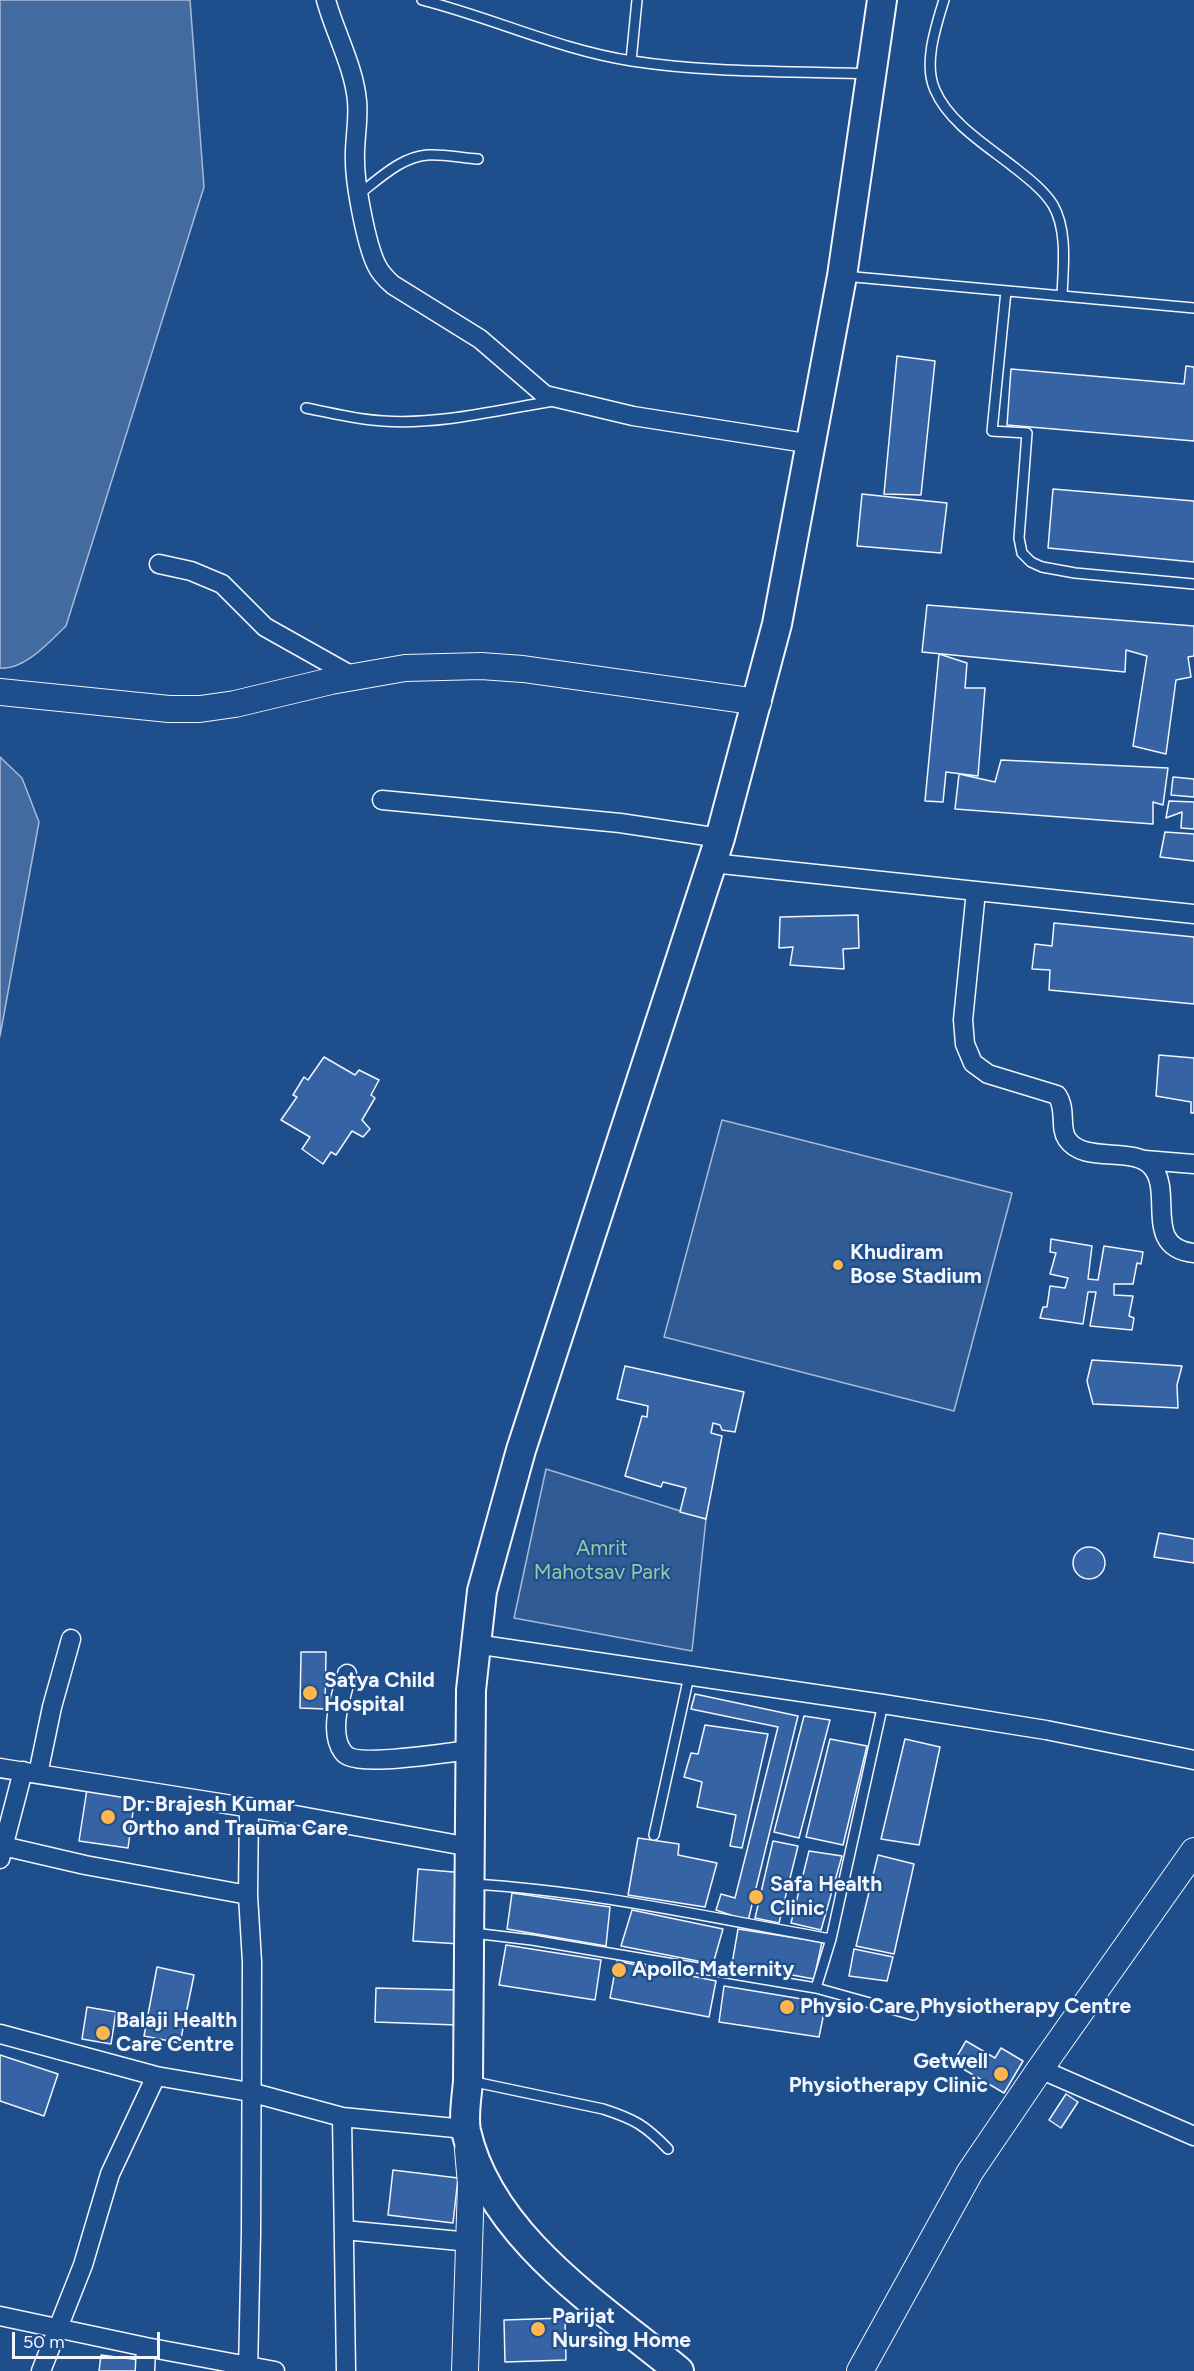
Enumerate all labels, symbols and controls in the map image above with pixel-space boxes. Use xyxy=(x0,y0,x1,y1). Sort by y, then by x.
place label: Khudiram Bose Stadium xyxy=(850,1240,982,1290)
marker: Khudiram Bose Stadium xyxy=(831,1258,845,1272)
park label: Amrit Mahotsav Park xyxy=(534,1536,670,1586)
place label: Satya Child Hospital xyxy=(324,1668,435,1718)
marker: Satya Child Hospital xyxy=(301,1684,319,1702)
place label: Dr. Brajesh Kumar Ortho and Trauma Care xyxy=(122,1792,348,1842)
marker: Dr. Brajesh Kumar Ortho and Trauma Care xyxy=(99,1808,117,1826)
place label: Safa Health Clinic xyxy=(770,1872,882,1922)
marker: Safa Health Clinic xyxy=(747,1888,765,1906)
place label: Apollo Maternity xyxy=(632,1957,794,1983)
marker: Apollo Maternity xyxy=(610,1961,628,1979)
place label: Physio Care Physiotherapy Centre xyxy=(800,1994,1131,2020)
marker: Physio Care Physiotherapy Centre xyxy=(778,1998,796,2016)
place label: Balaji Health Care Centre xyxy=(116,2008,237,2058)
marker: Balaji Health Care Centre xyxy=(94,2024,112,2042)
place label: Getwell Physiotherapy Clinic xyxy=(789,2049,988,2099)
marker: Getwell Physiotherapy Clinic xyxy=(992,2065,1010,2083)
place label: Parijat Nursing Home xyxy=(552,2304,691,2354)
scale bar xyxy=(15,2320,164,2358)
marker: Parijat Nursing Home xyxy=(529,2320,547,2338)
text: 50 m xyxy=(23,2331,65,2353)

